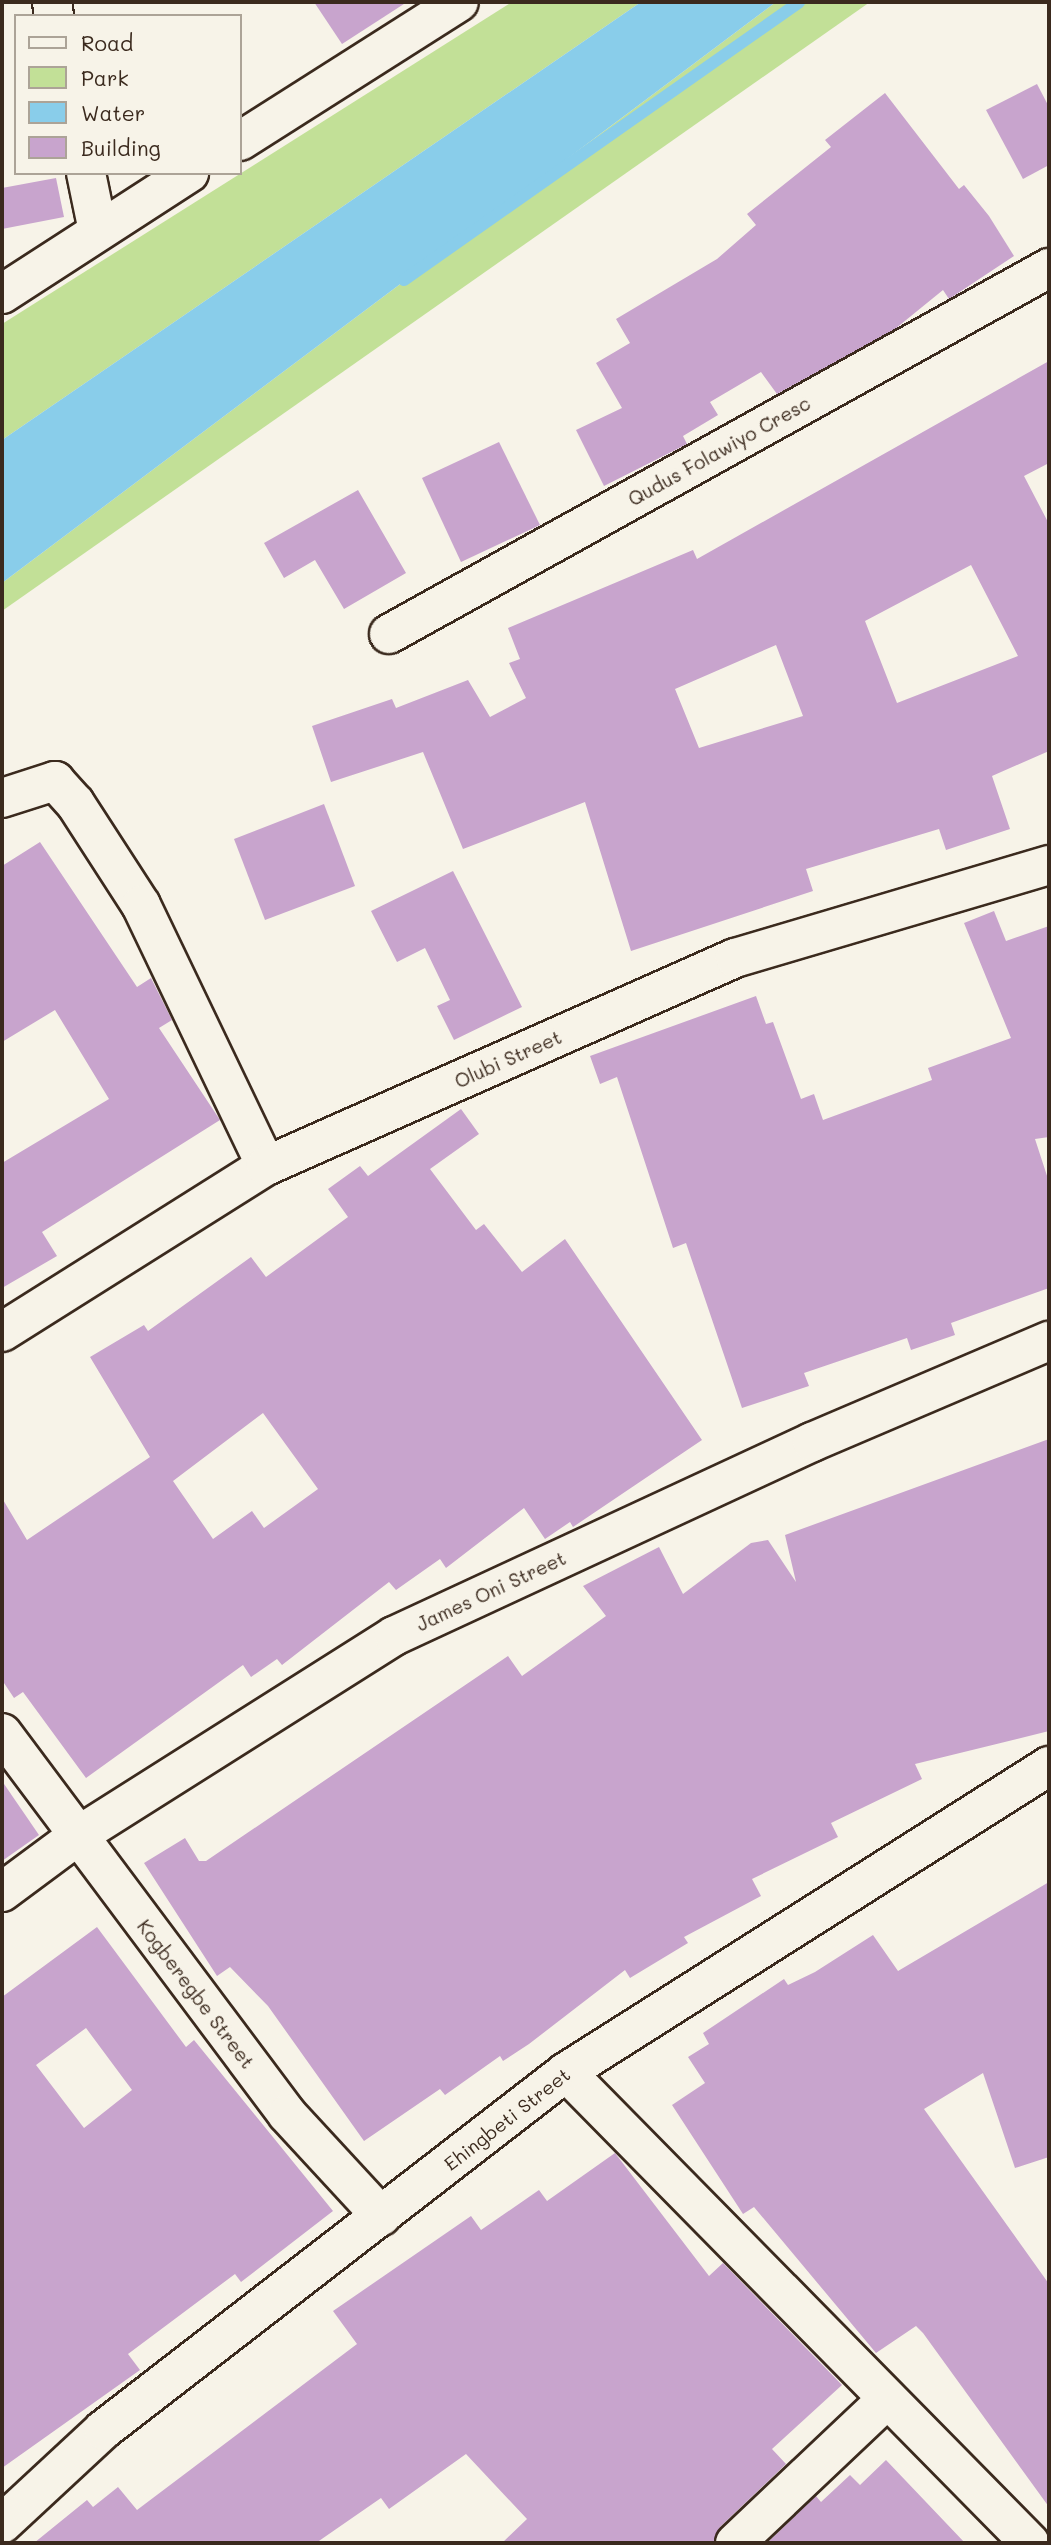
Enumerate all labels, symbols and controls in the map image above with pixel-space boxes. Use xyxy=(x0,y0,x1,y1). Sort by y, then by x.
legend xyxy=(14,14,242,175)
text: Road xyxy=(81,29,133,56)
text: Park xyxy=(81,64,129,91)
text: Water xyxy=(81,99,145,126)
text: Building xyxy=(81,134,161,161)
street label: Qudus Folawiyo Cresc xyxy=(624,391,814,511)
street label: Olubi Street xyxy=(451,1025,565,1093)
street label: James Oni Street xyxy=(413,1546,569,1636)
street label: Kogberegbe Street xyxy=(133,1915,259,2073)
street label: Ehingbeti Street xyxy=(439,2063,575,2175)

